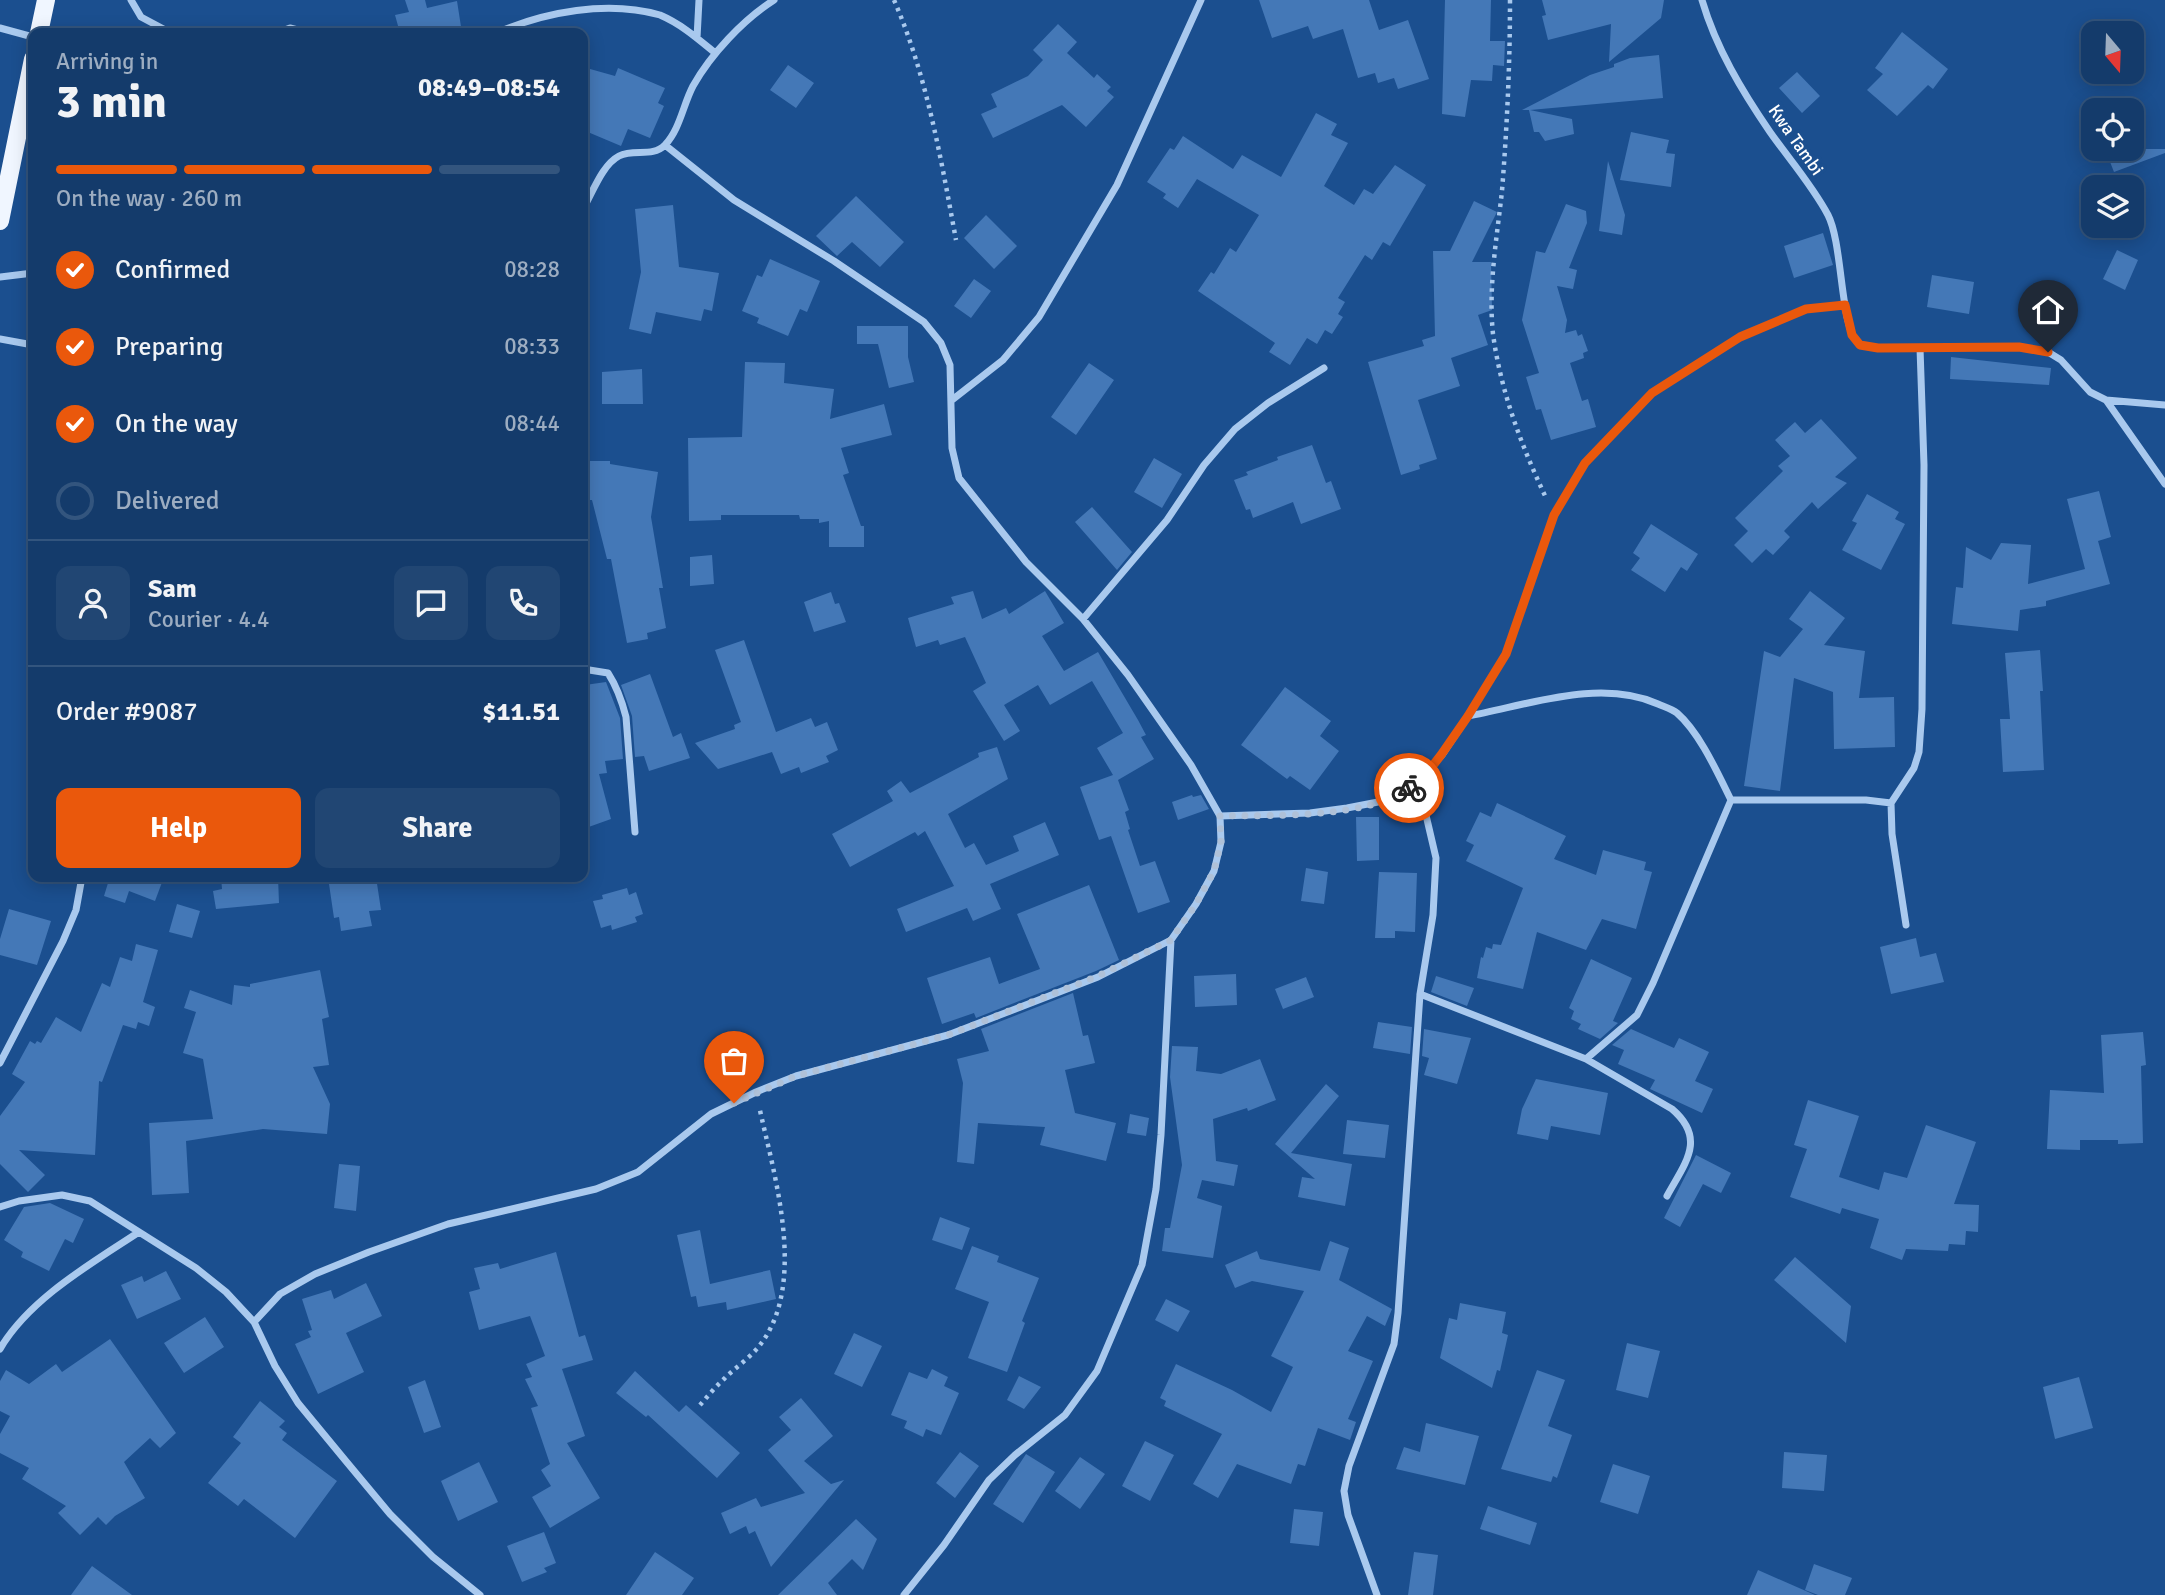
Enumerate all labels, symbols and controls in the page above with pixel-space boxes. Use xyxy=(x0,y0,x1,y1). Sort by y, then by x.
north arrow xyxy=(2081,21,2144,84)
map controls xyxy=(2081,21,2144,238)
text: Arriving in xyxy=(56,47,158,76)
text: 08:49–08:54 xyxy=(418,72,560,104)
text: 3 min xyxy=(56,74,167,130)
button: locate xyxy=(2081,98,2144,161)
street label: Kwa Tambi xyxy=(1764,100,1828,180)
button: layers xyxy=(2081,175,2144,238)
text: On the way · 260 m xyxy=(56,184,242,213)
icon: check xyxy=(56,251,94,289)
text: Confirmed xyxy=(115,254,230,286)
text: 08:28 xyxy=(504,255,560,284)
pin xyxy=(2018,280,2078,352)
icon: home xyxy=(2029,291,2067,329)
icon: check xyxy=(56,328,94,366)
text: Preparing xyxy=(115,331,223,363)
text: 08:33 xyxy=(504,332,560,361)
icon: check xyxy=(56,405,94,443)
text: On the way xyxy=(115,408,238,440)
text: 08:44 xyxy=(504,409,560,438)
text: Delivered xyxy=(115,485,220,517)
button: person xyxy=(56,566,130,640)
button: chat xyxy=(394,566,468,640)
button: phone xyxy=(486,566,560,640)
text: Sam xyxy=(148,573,197,605)
text: Courier · 4.4 xyxy=(148,605,269,634)
text: Order #9087 xyxy=(56,696,197,728)
text: $11.51 xyxy=(482,696,560,728)
courier xyxy=(1374,753,1444,823)
icon: bike xyxy=(1390,769,1428,807)
button: Help xyxy=(56,788,301,868)
button: Share xyxy=(315,788,560,868)
pin xyxy=(704,1031,764,1103)
icon: bag xyxy=(715,1042,753,1080)

